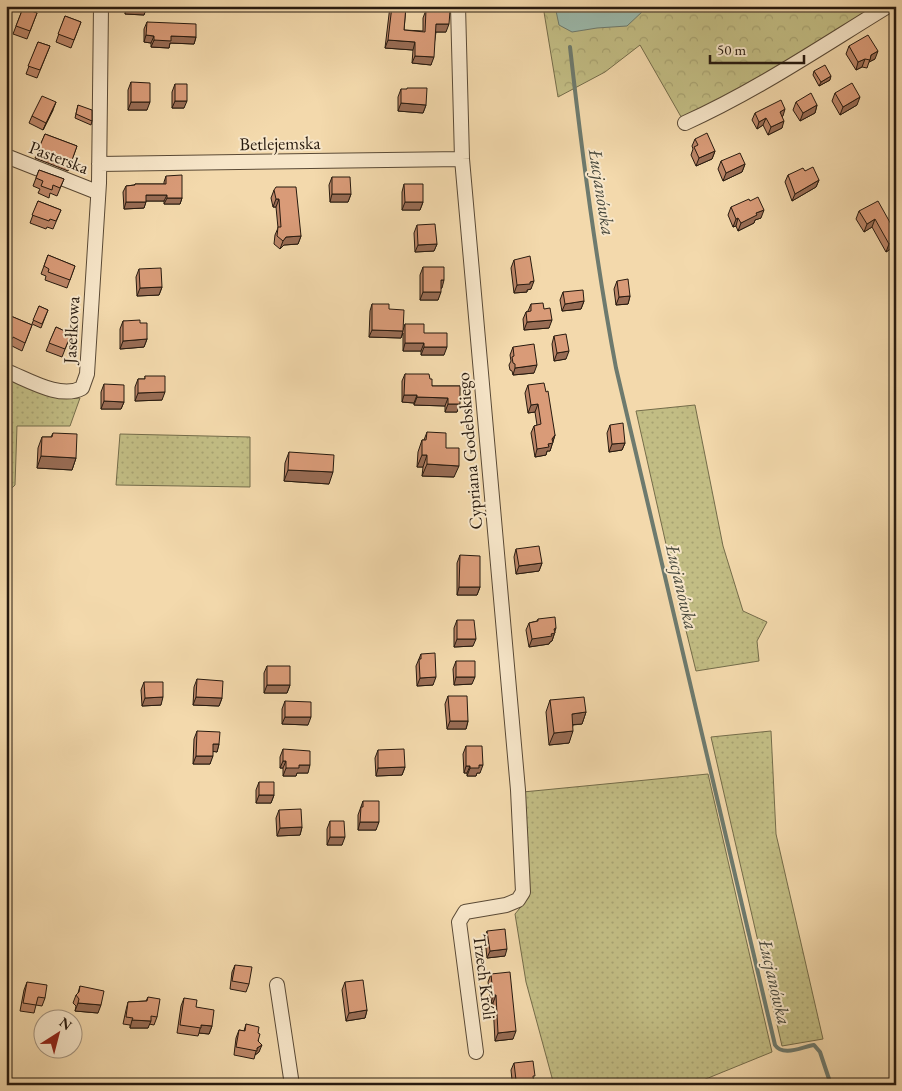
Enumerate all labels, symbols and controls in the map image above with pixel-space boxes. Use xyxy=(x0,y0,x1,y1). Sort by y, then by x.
scale bar xyxy=(710,32,803,64)
text: 50 m xyxy=(717,40,746,59)
street label: Betlejemska xyxy=(239,131,322,155)
street label: Pasterska xyxy=(26,135,93,179)
water label: Łucjanówka xyxy=(583,146,621,237)
street label: Jasełkowa xyxy=(58,295,84,366)
street label: Cypriana Godebskiego xyxy=(451,371,487,531)
water label: Łucjanówka xyxy=(660,541,704,632)
street label: Trzech Króli xyxy=(468,933,502,1022)
water label: Łucjanówka xyxy=(753,936,797,1027)
north arrow xyxy=(32,1008,82,1058)
text: N xyxy=(56,1013,76,1034)

